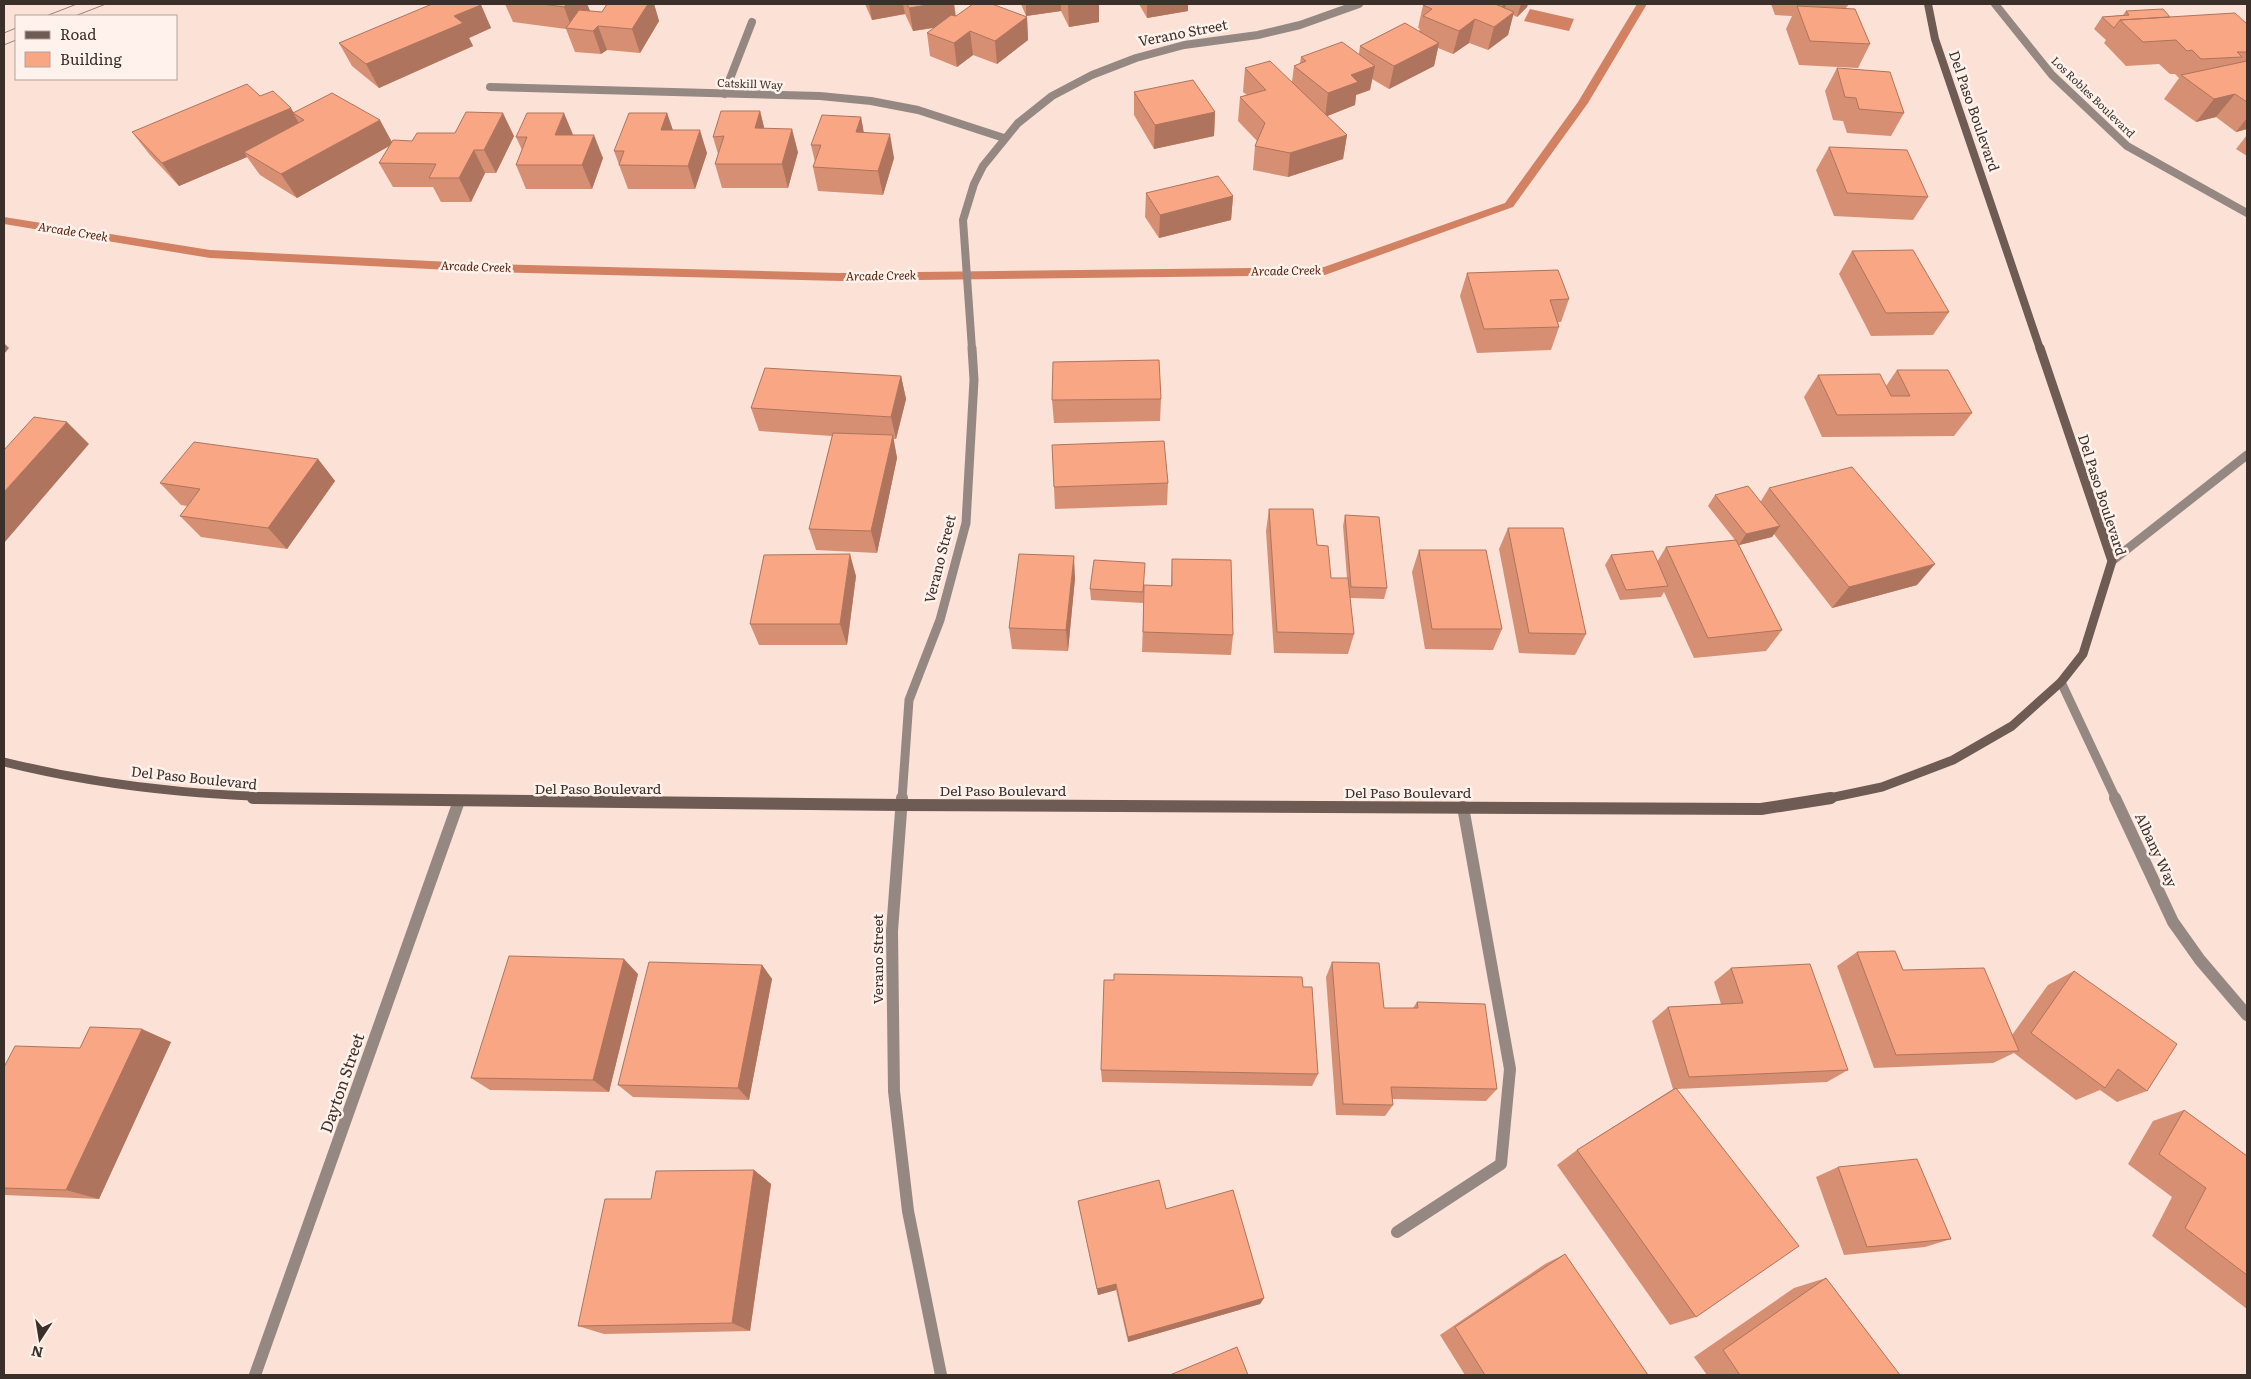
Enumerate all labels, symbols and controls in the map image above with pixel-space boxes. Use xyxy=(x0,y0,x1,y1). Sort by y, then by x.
street label: Verano Street xyxy=(1137,14,1229,50)
legend xyxy=(15,15,178,80)
text: Road xyxy=(60,22,96,45)
text: Building xyxy=(60,47,122,70)
street label: Del Paso Boulevard xyxy=(1945,47,2005,174)
street label: Los Robles Boulevard xyxy=(2048,52,2139,141)
street label: Catskill Way xyxy=(717,74,784,92)
water label: Arcade Creek xyxy=(37,217,110,246)
water label: Arcade Creek xyxy=(440,256,512,276)
water label: Arcade Creek xyxy=(1250,260,1322,280)
water label: Arcade Creek xyxy=(845,265,917,285)
street label: Del Paso Boulevard xyxy=(2074,431,2132,558)
street label: Verano Street xyxy=(918,512,960,605)
street label: Del Paso Boulevard xyxy=(130,760,259,794)
street label: Del Paso Boulevard xyxy=(535,778,662,798)
street label: Del Paso Boulevard xyxy=(940,780,1067,800)
street label: Del Paso Boulevard xyxy=(1345,782,1472,802)
street label: Albany Way xyxy=(2131,809,2183,891)
street label: Verano Street xyxy=(867,913,887,1004)
street label: Dayton Street xyxy=(313,1029,370,1136)
north arrow xyxy=(15,1314,65,1364)
text: N xyxy=(29,1342,45,1364)

